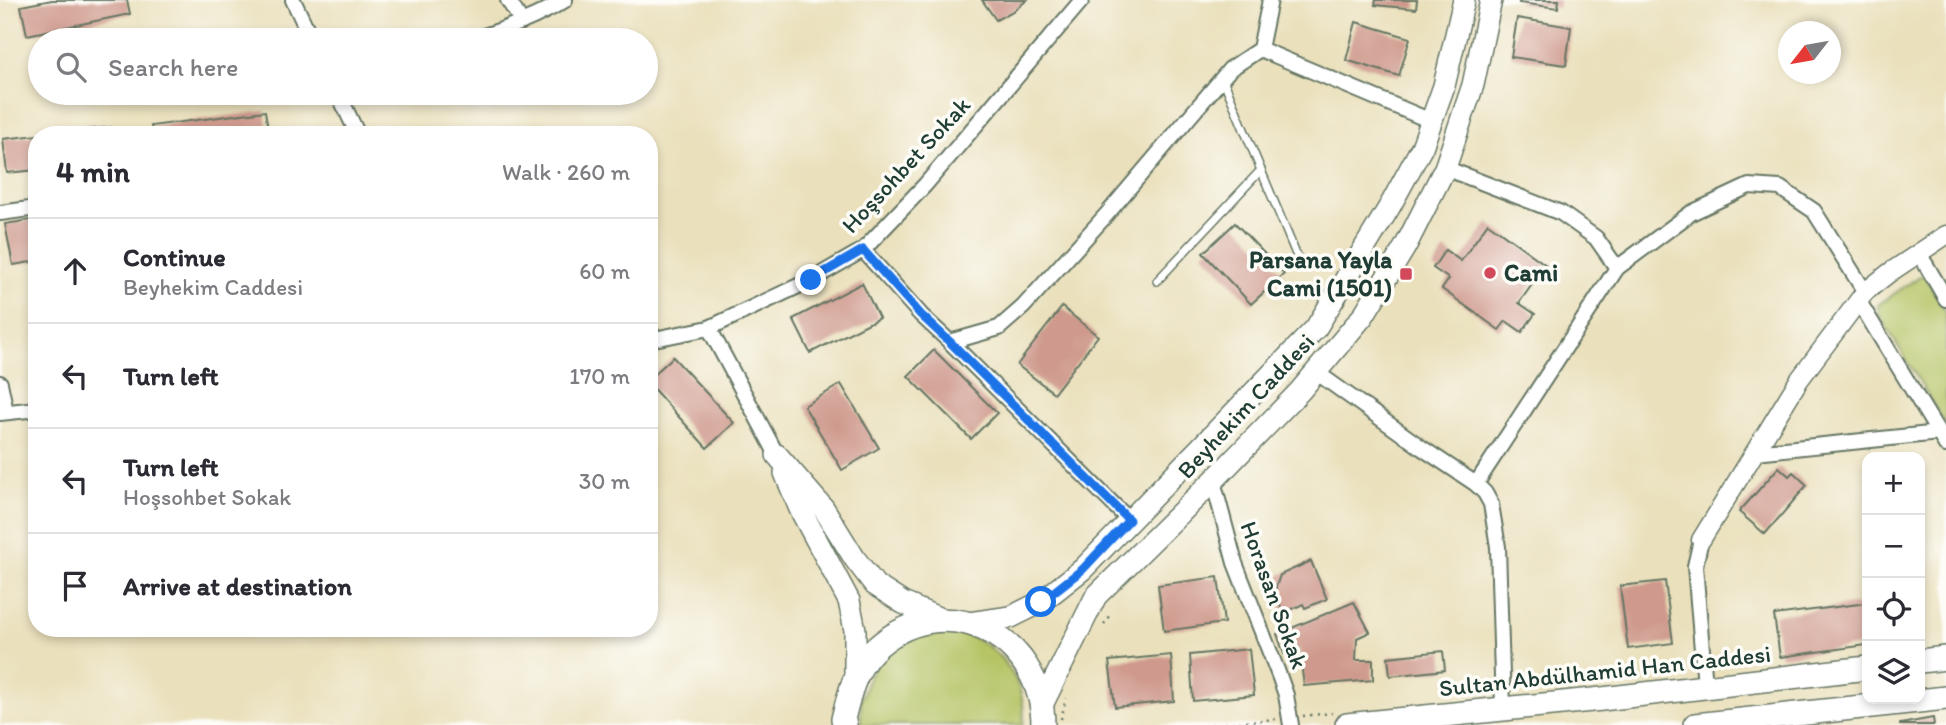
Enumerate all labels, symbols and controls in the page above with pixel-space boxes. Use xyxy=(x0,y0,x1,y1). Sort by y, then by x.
north arrow xyxy=(1778,21,1841,84)
search box xyxy=(28,28,658,105)
icon: search xyxy=(52,48,90,86)
text: Search here xyxy=(108,51,238,83)
street label: Hoşsohbet Sokak xyxy=(835,90,976,239)
text: 4 min xyxy=(56,153,130,190)
text: Walk · 260 m xyxy=(502,158,630,186)
text: Continue xyxy=(123,241,226,273)
place label: Parsana Yayla Cami (1501) xyxy=(1249,245,1392,303)
icon: ahead xyxy=(56,252,94,290)
text: 60 m xyxy=(579,257,630,285)
place label: Cami xyxy=(1504,258,1558,287)
route end xyxy=(795,264,826,295)
marker: Cami xyxy=(1482,265,1498,281)
marker: Parsana Yayla Cami (1501) xyxy=(1398,266,1414,282)
text: Beyhekim Caddesi xyxy=(123,273,303,301)
street label: Beyhekim Caddesi xyxy=(1171,327,1320,484)
icon: left xyxy=(56,357,94,395)
text: Turn left xyxy=(123,360,219,392)
text: 170 m xyxy=(569,362,630,390)
text: Turn left xyxy=(123,451,219,483)
map controls xyxy=(1862,452,1925,704)
button: + xyxy=(1862,452,1925,515)
icon: left xyxy=(56,462,94,500)
text: 30 m xyxy=(579,467,630,495)
text: Hoşsohbet Sokak xyxy=(123,483,291,511)
button: − xyxy=(1862,515,1925,578)
street label: Horasan Sokak xyxy=(1234,517,1315,672)
icon: arrive xyxy=(56,567,94,605)
text: Arrive at destination xyxy=(123,570,352,602)
button: locate xyxy=(1862,578,1925,641)
route start xyxy=(1025,586,1056,617)
street label: Sultan Abdülhamid Han Caddesi xyxy=(1438,639,1772,702)
button: layers xyxy=(1862,641,1925,704)

